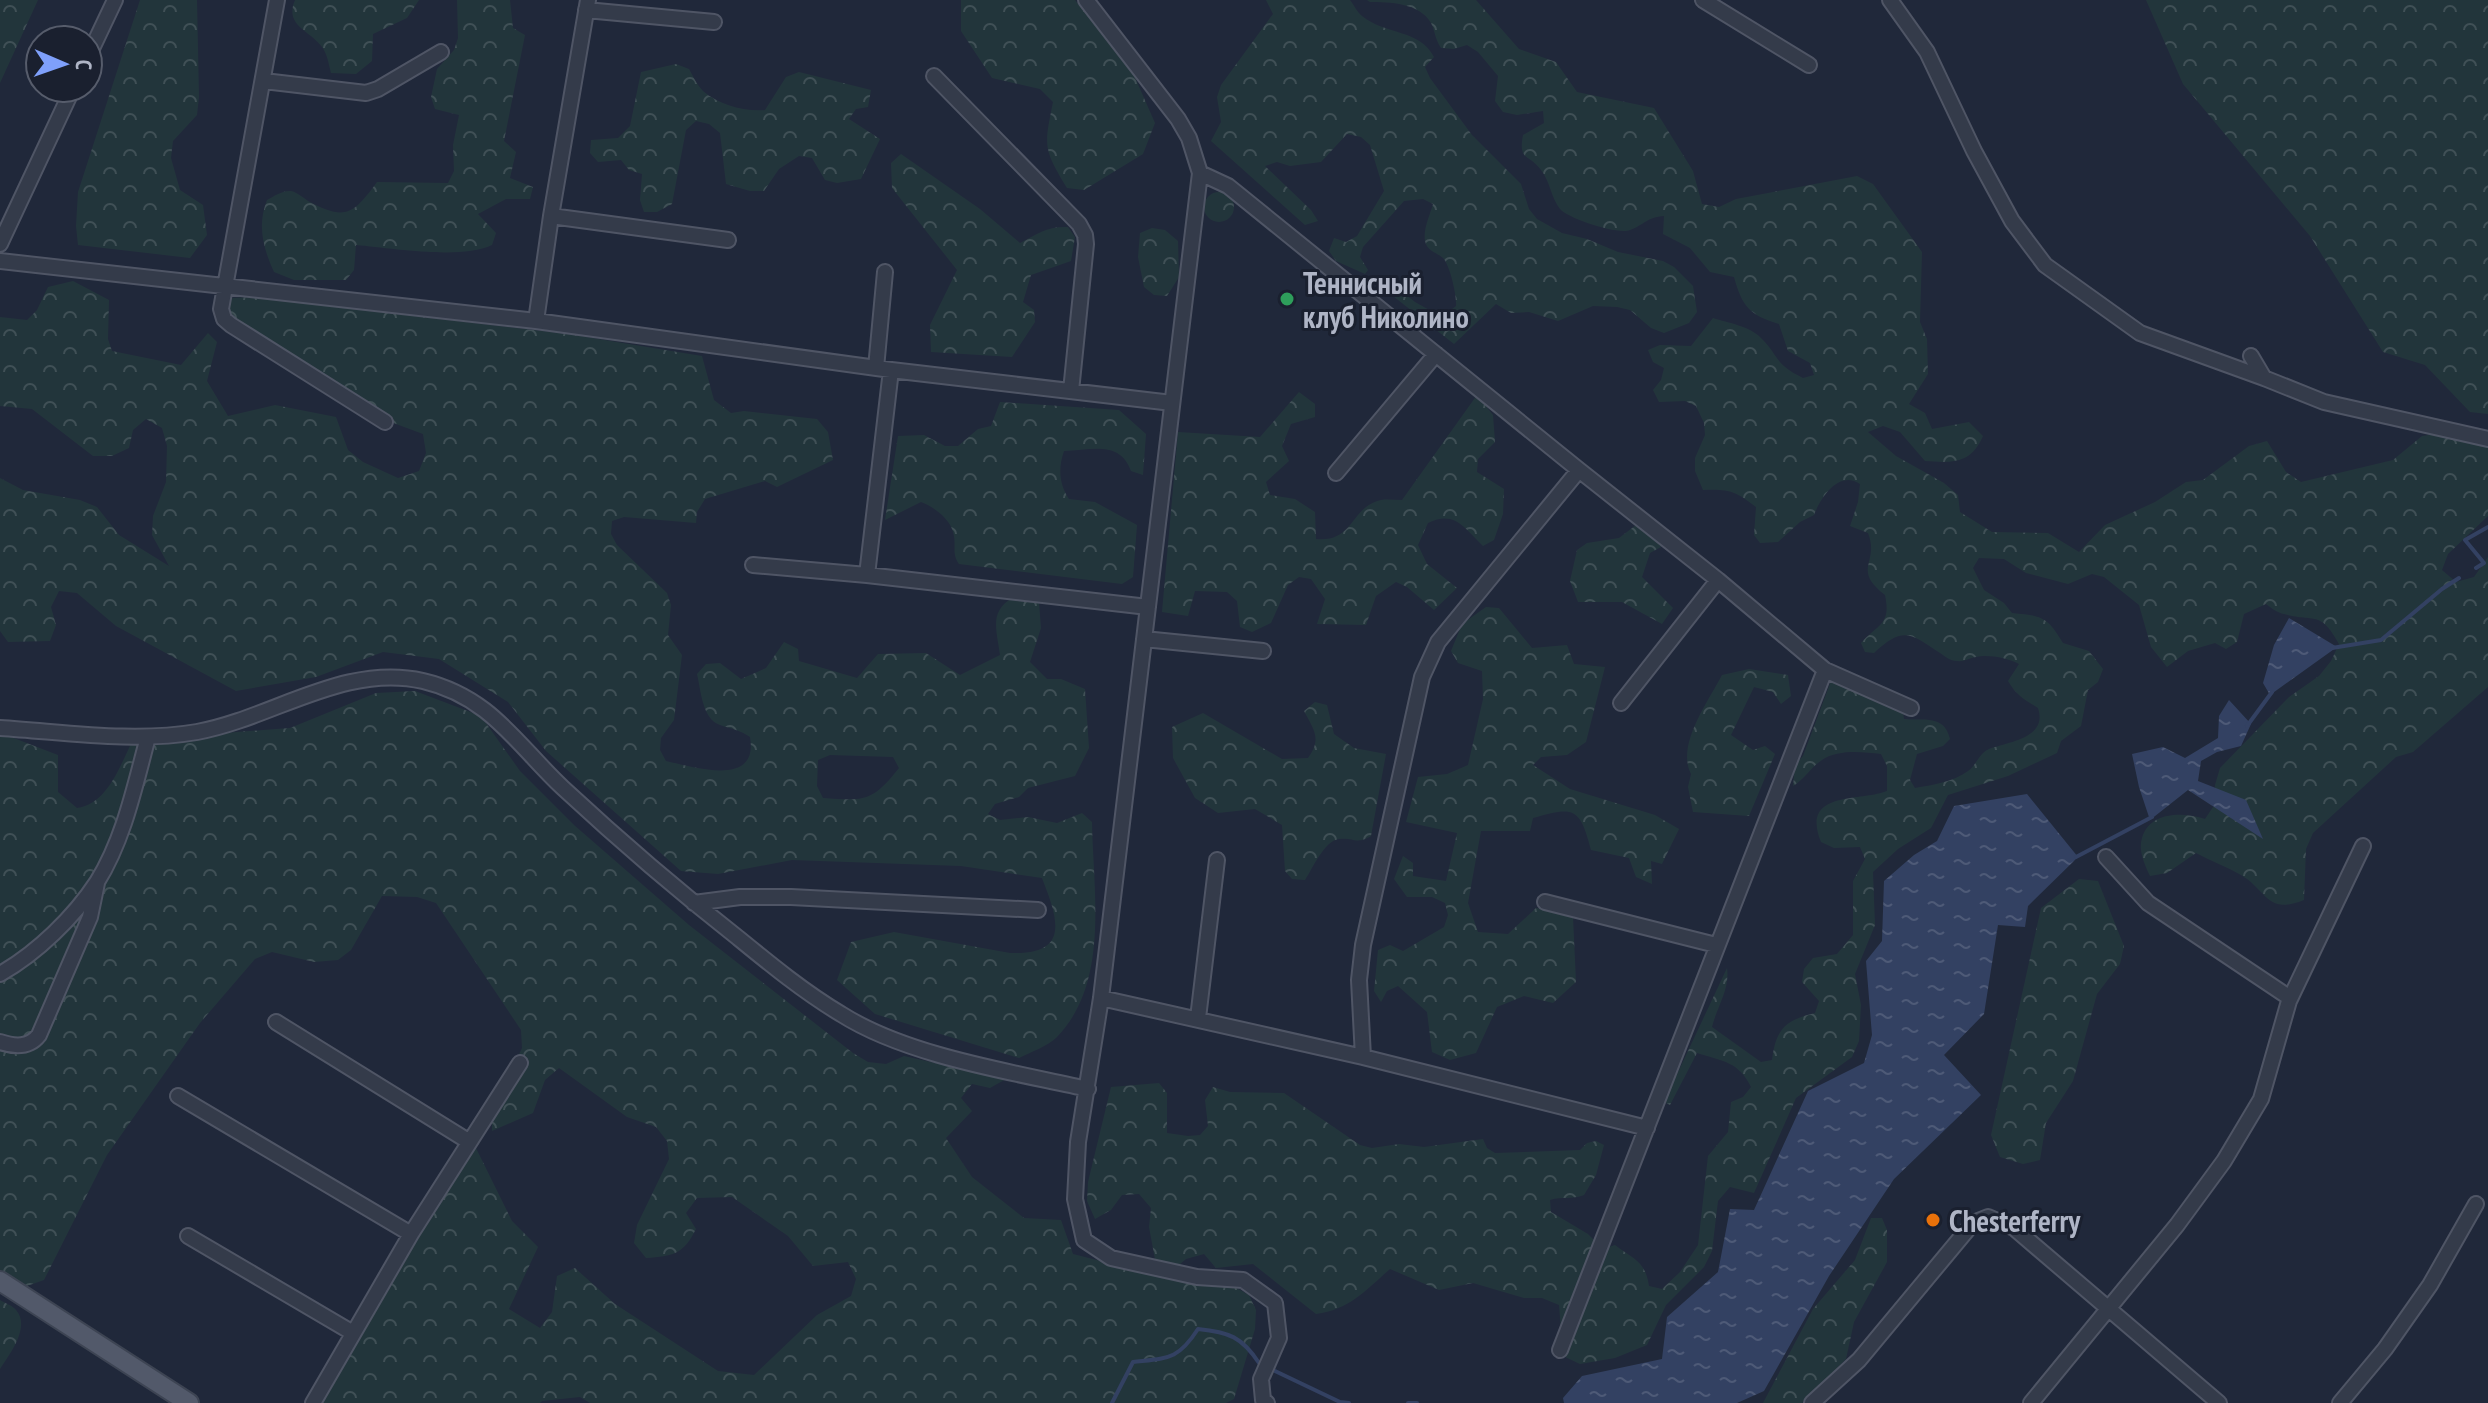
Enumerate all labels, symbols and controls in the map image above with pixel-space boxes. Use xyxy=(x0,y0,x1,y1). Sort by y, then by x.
north arrow xyxy=(24,24,104,104)
text: С xyxy=(70,59,98,70)
place label: Теннисный клуб Николино xyxy=(1303,263,1469,336)
marker: Теннисный клуб Николино xyxy=(1278,290,1296,308)
place label: Chesterferry xyxy=(1949,1201,2081,1240)
marker: Chesterferry xyxy=(1924,1211,1942,1229)

